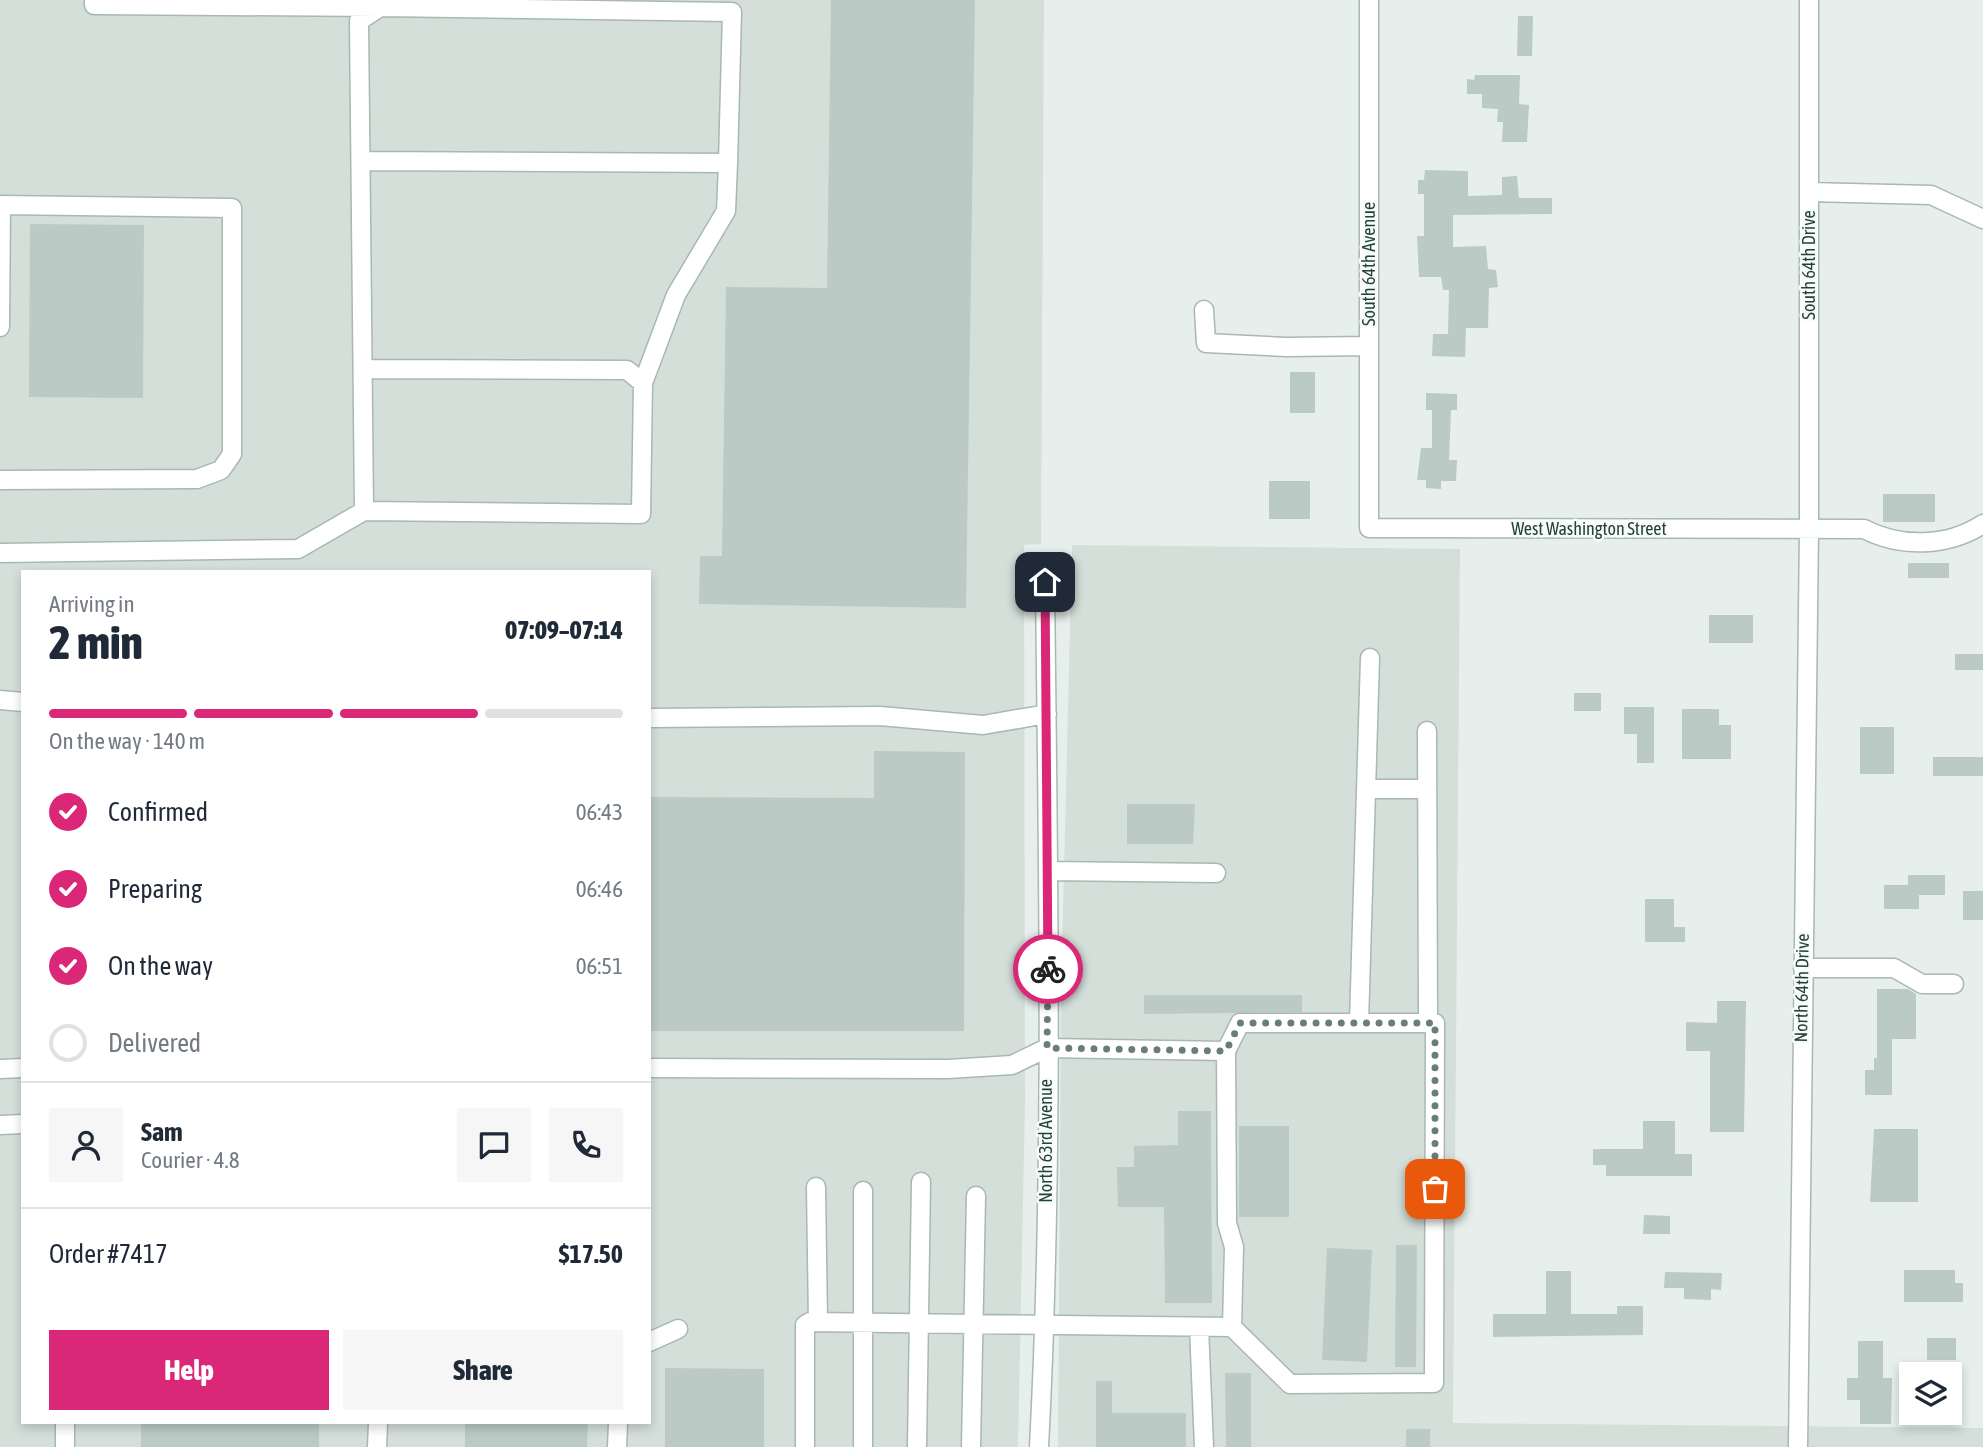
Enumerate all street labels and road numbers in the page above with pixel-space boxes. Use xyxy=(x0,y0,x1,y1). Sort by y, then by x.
street label: South 64th Avenue xyxy=(1358,202,1379,326)
street label: South 64th Drive xyxy=(1798,210,1819,320)
street label: West Washington Street xyxy=(1511,518,1667,539)
street label: North 64th Drive xyxy=(1790,933,1813,1043)
street label: North 63rd Avenue xyxy=(1035,1079,1056,1203)

